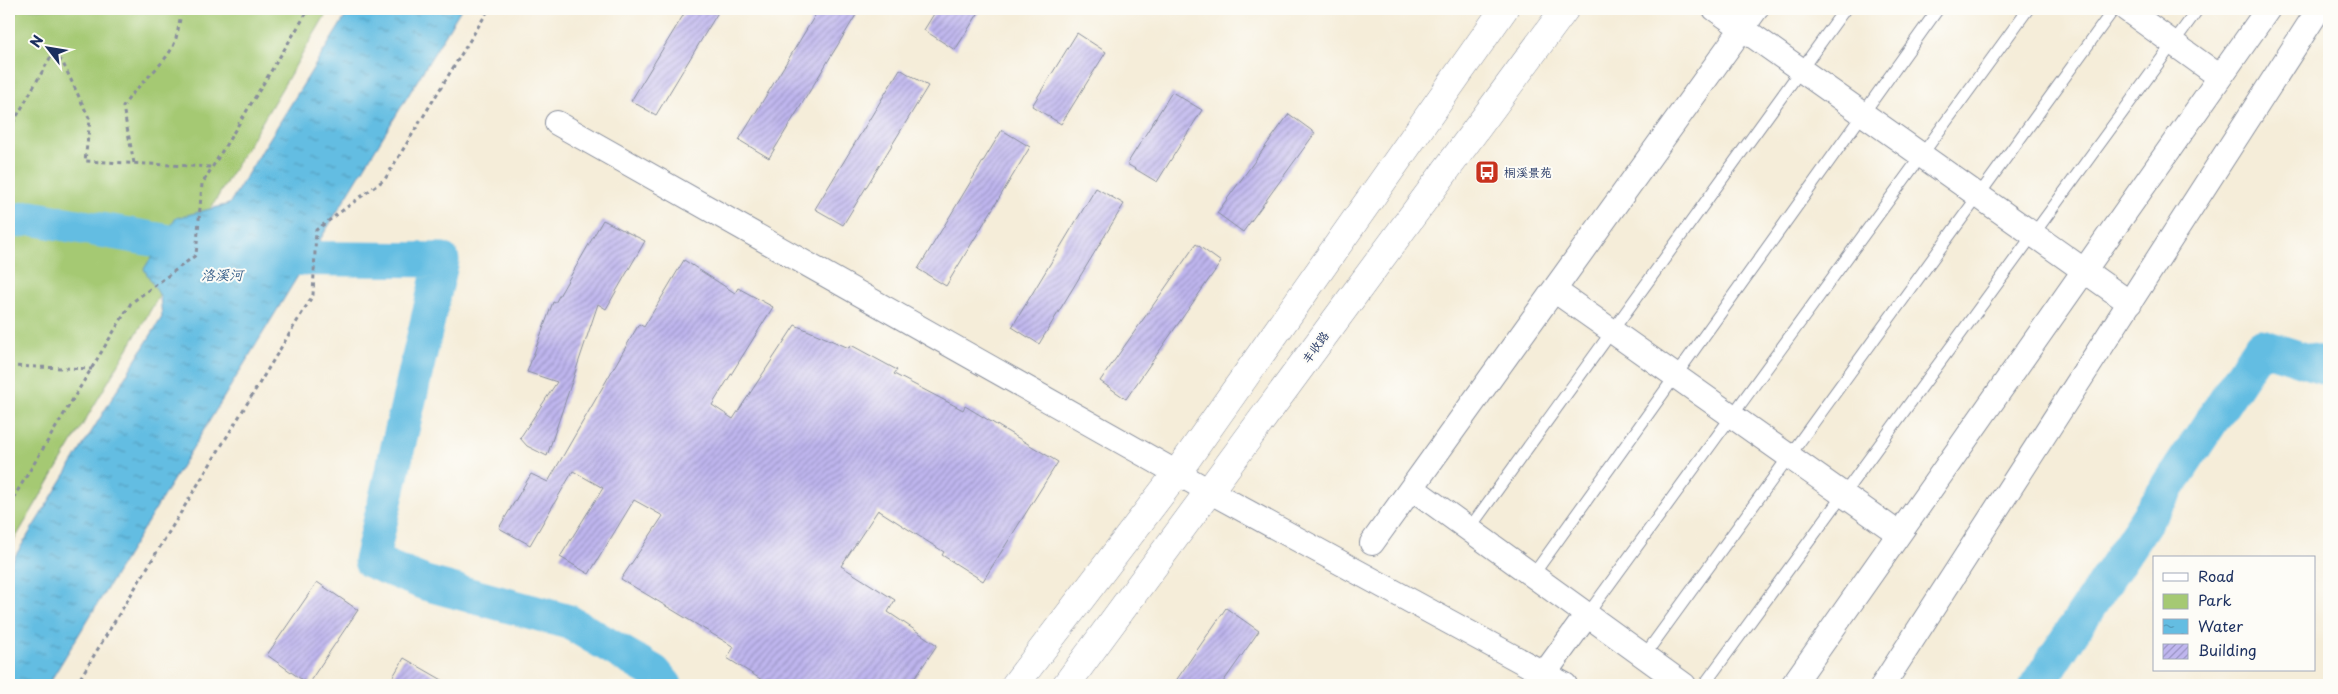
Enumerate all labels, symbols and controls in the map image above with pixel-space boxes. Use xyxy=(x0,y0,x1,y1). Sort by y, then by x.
north arrow xyxy=(22,22,72,72)
text: N xyxy=(25,31,48,51)
bus stop icon: 桐溪景苑 xyxy=(1474,159,1500,185)
place label: 桐溪景苑 xyxy=(1504,163,1552,181)
water label: 洛溪河 xyxy=(201,264,245,285)
street label: 丰收路 xyxy=(1297,327,1333,367)
legend xyxy=(2153,556,2316,672)
text: Road xyxy=(2198,564,2234,587)
text: Park xyxy=(2198,588,2232,611)
text: Water xyxy=(2198,614,2243,637)
text: Building xyxy=(2198,638,2257,661)

